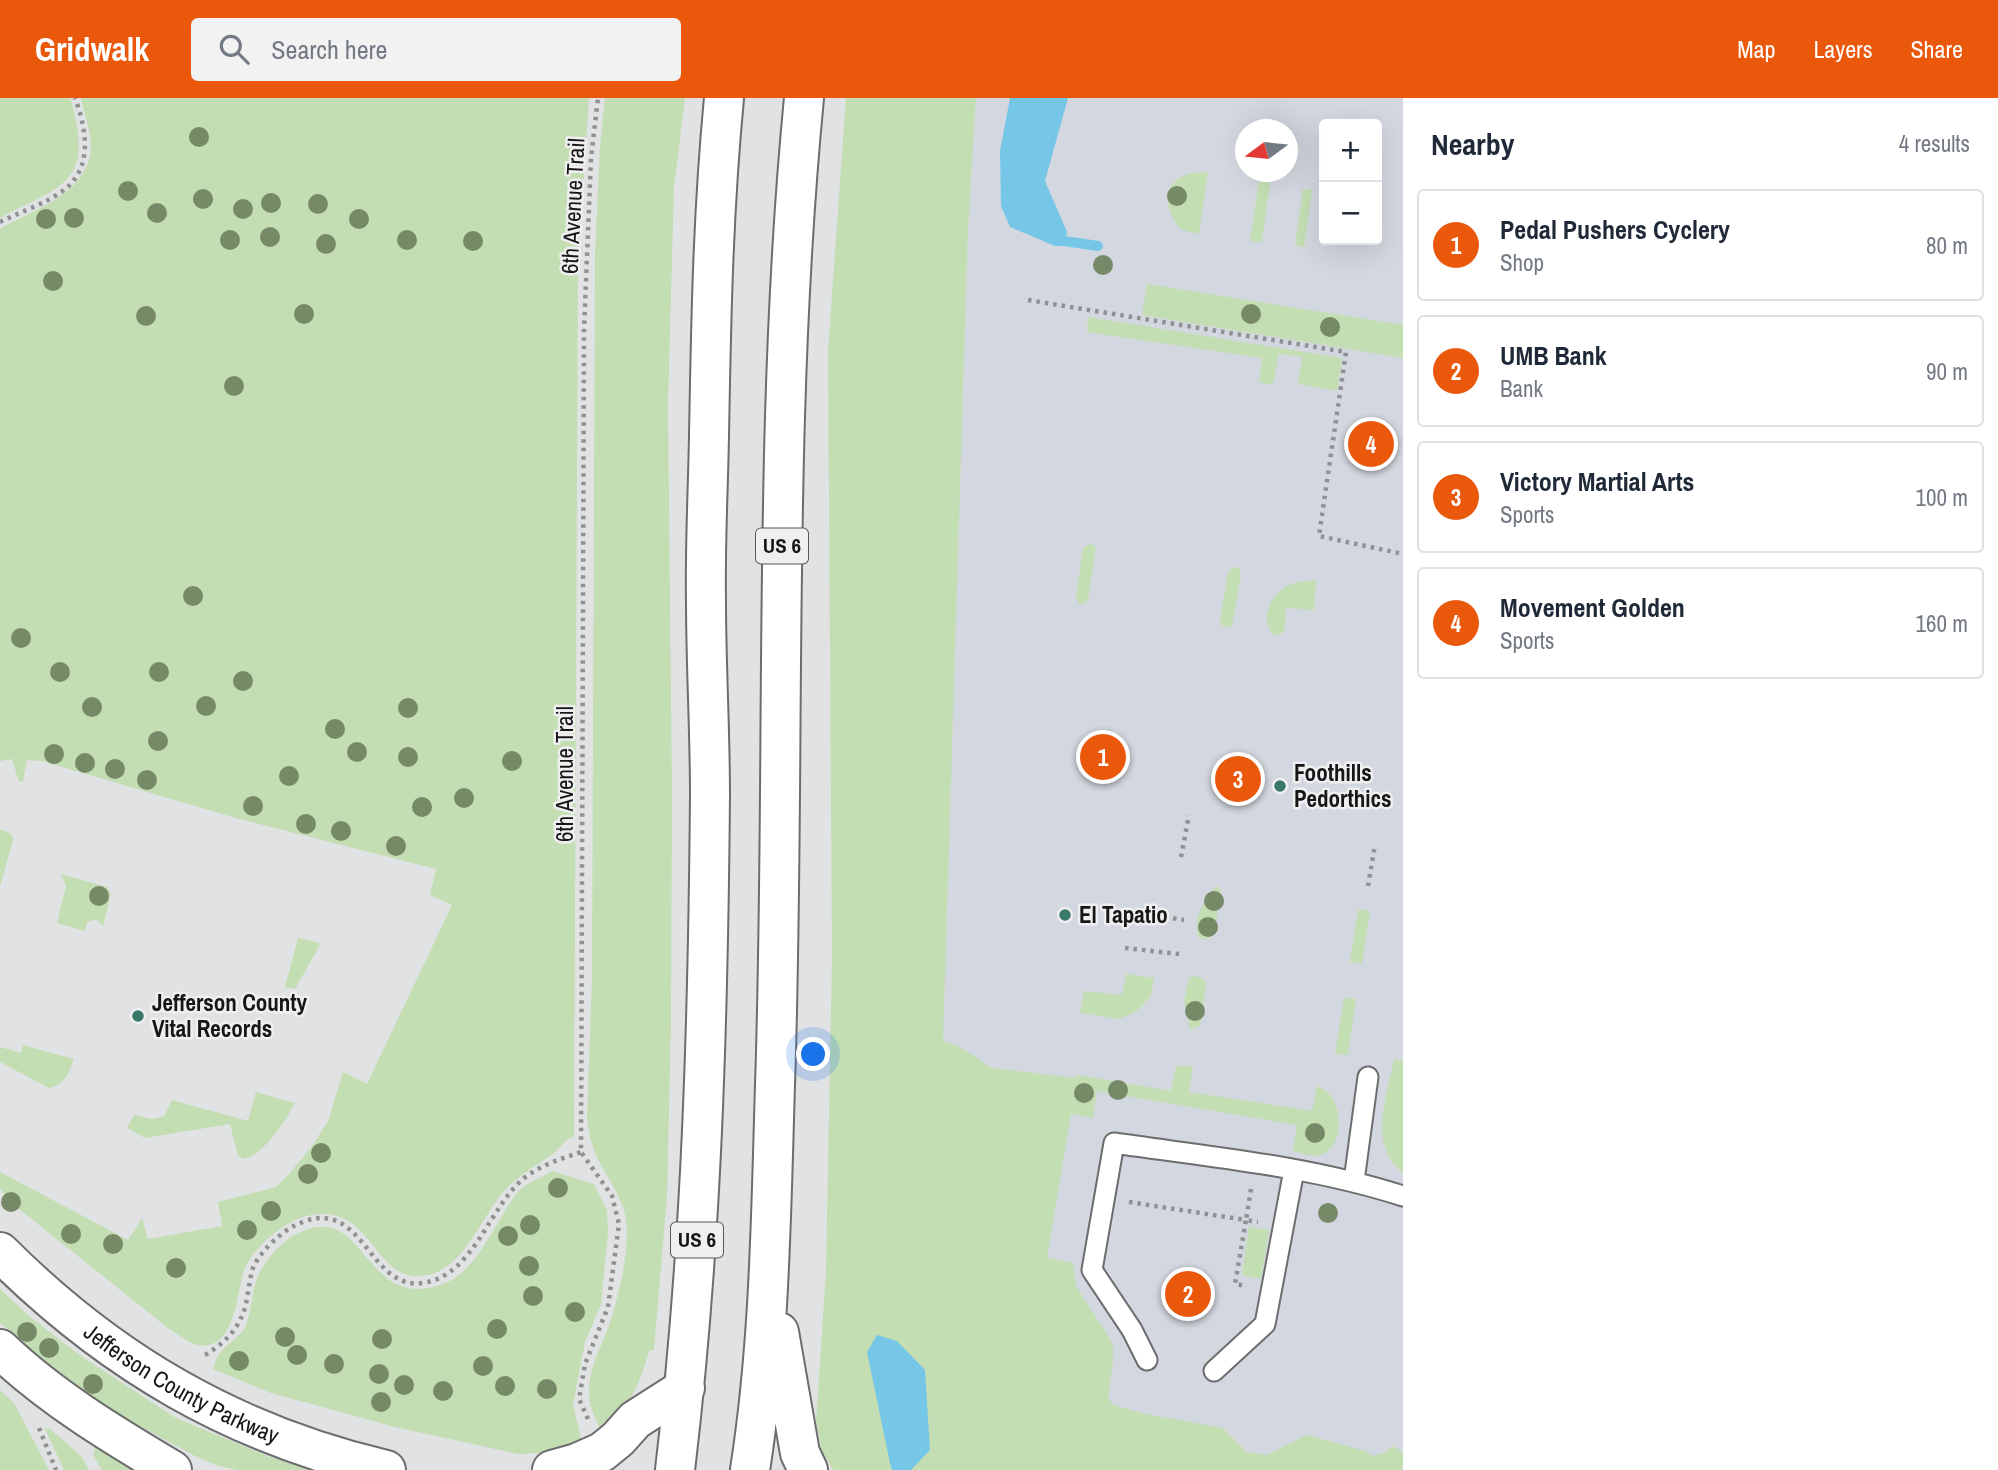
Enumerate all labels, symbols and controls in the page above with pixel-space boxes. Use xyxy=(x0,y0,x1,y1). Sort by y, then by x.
search box xyxy=(191,18,681,81)
text: Gridwalk xyxy=(35,27,149,71)
icon: search xyxy=(215,30,253,68)
text: Search here xyxy=(271,32,387,67)
text: Map xyxy=(1737,33,1775,65)
text: Layers xyxy=(1813,33,1872,65)
text: Share xyxy=(1910,33,1963,65)
north arrow xyxy=(1235,119,1298,182)
map controls xyxy=(1319,119,1382,245)
button: + xyxy=(1319,119,1382,182)
text: Nearby xyxy=(1431,124,1514,164)
text: 4 results xyxy=(1899,128,1970,159)
street label: 6th Avenue Trail xyxy=(553,137,592,275)
button: − xyxy=(1319,182,1382,245)
text: Pedal Pushers Cyclery xyxy=(1500,212,1730,247)
text: 1 xyxy=(1451,230,1461,261)
text: 80 m xyxy=(1926,230,1968,261)
text: Shop xyxy=(1500,247,1544,278)
text: UMB Bank xyxy=(1500,338,1607,373)
text: 2 xyxy=(1451,356,1461,387)
text: 90 m xyxy=(1926,356,1968,387)
text: Bank xyxy=(1500,373,1543,404)
pin: 4 xyxy=(1348,418,1394,470)
text: Victory Martial Arts xyxy=(1500,464,1694,499)
text: 3 xyxy=(1451,482,1461,513)
text: 100 m xyxy=(1916,482,1968,513)
text: Sports xyxy=(1500,499,1555,530)
road number: US 6 xyxy=(756,528,808,564)
text: Movement Golden xyxy=(1500,590,1685,625)
text: 4 xyxy=(1451,608,1461,639)
text: 160 m xyxy=(1916,608,1968,639)
text: Sports xyxy=(1500,625,1555,656)
street label: 6th Avenue Trail xyxy=(549,706,580,842)
pin: 1 xyxy=(1080,731,1126,783)
pin: 3 xyxy=(1215,753,1261,805)
place label: Foothills Pedorthics xyxy=(1294,757,1391,814)
marker: Foothills Pedorthics xyxy=(1272,778,1288,794)
place label: El Tapatio xyxy=(1079,899,1168,930)
marker: El Tapatio xyxy=(1057,907,1073,923)
place label: Jefferson County Vital Records xyxy=(152,987,308,1044)
marker: Jefferson County Vital Records xyxy=(130,1008,146,1024)
your location xyxy=(796,1037,830,1071)
road number: US 6 xyxy=(671,1222,723,1258)
pin: 2 xyxy=(1165,1268,1211,1320)
street label: Jefferson County Parkway xyxy=(78,1316,284,1451)

